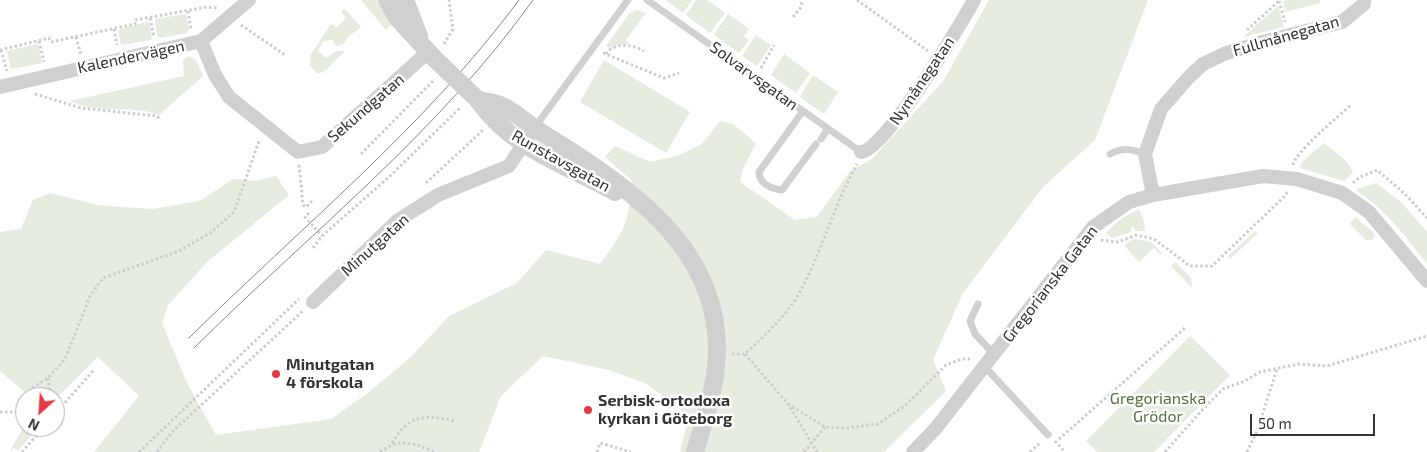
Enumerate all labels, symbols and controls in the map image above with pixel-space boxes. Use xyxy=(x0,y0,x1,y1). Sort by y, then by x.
street label: Fullmånegatan xyxy=(1231,12,1341,60)
street label: Nymånegatan xyxy=(885,33,959,129)
street label: Kalendervägen xyxy=(76,36,186,78)
street label: Solvarvsgatan xyxy=(706,38,802,114)
street label: Sekundgatan xyxy=(324,70,408,146)
street label: Runstavsgatan xyxy=(508,126,614,196)
street label: Minutgatan xyxy=(337,210,413,280)
street label: Gregorianska Gatan xyxy=(998,222,1102,346)
place label: Minutgatan 4 förskola xyxy=(286,355,374,393)
marker: Minutgatan 4 förskola xyxy=(270,368,282,380)
north arrow xyxy=(15,387,65,437)
park label: Gregorianska Grödor xyxy=(1110,389,1206,427)
place label: Serbisk-ortodoxa kyrkan i Göteborg xyxy=(598,391,732,429)
marker: Serbisk-ortodoxa kyrkan i Göteborg xyxy=(582,404,594,416)
scale bar xyxy=(1252,404,1377,436)
text: 50 m xyxy=(1258,414,1292,432)
text: N xyxy=(25,415,42,435)

